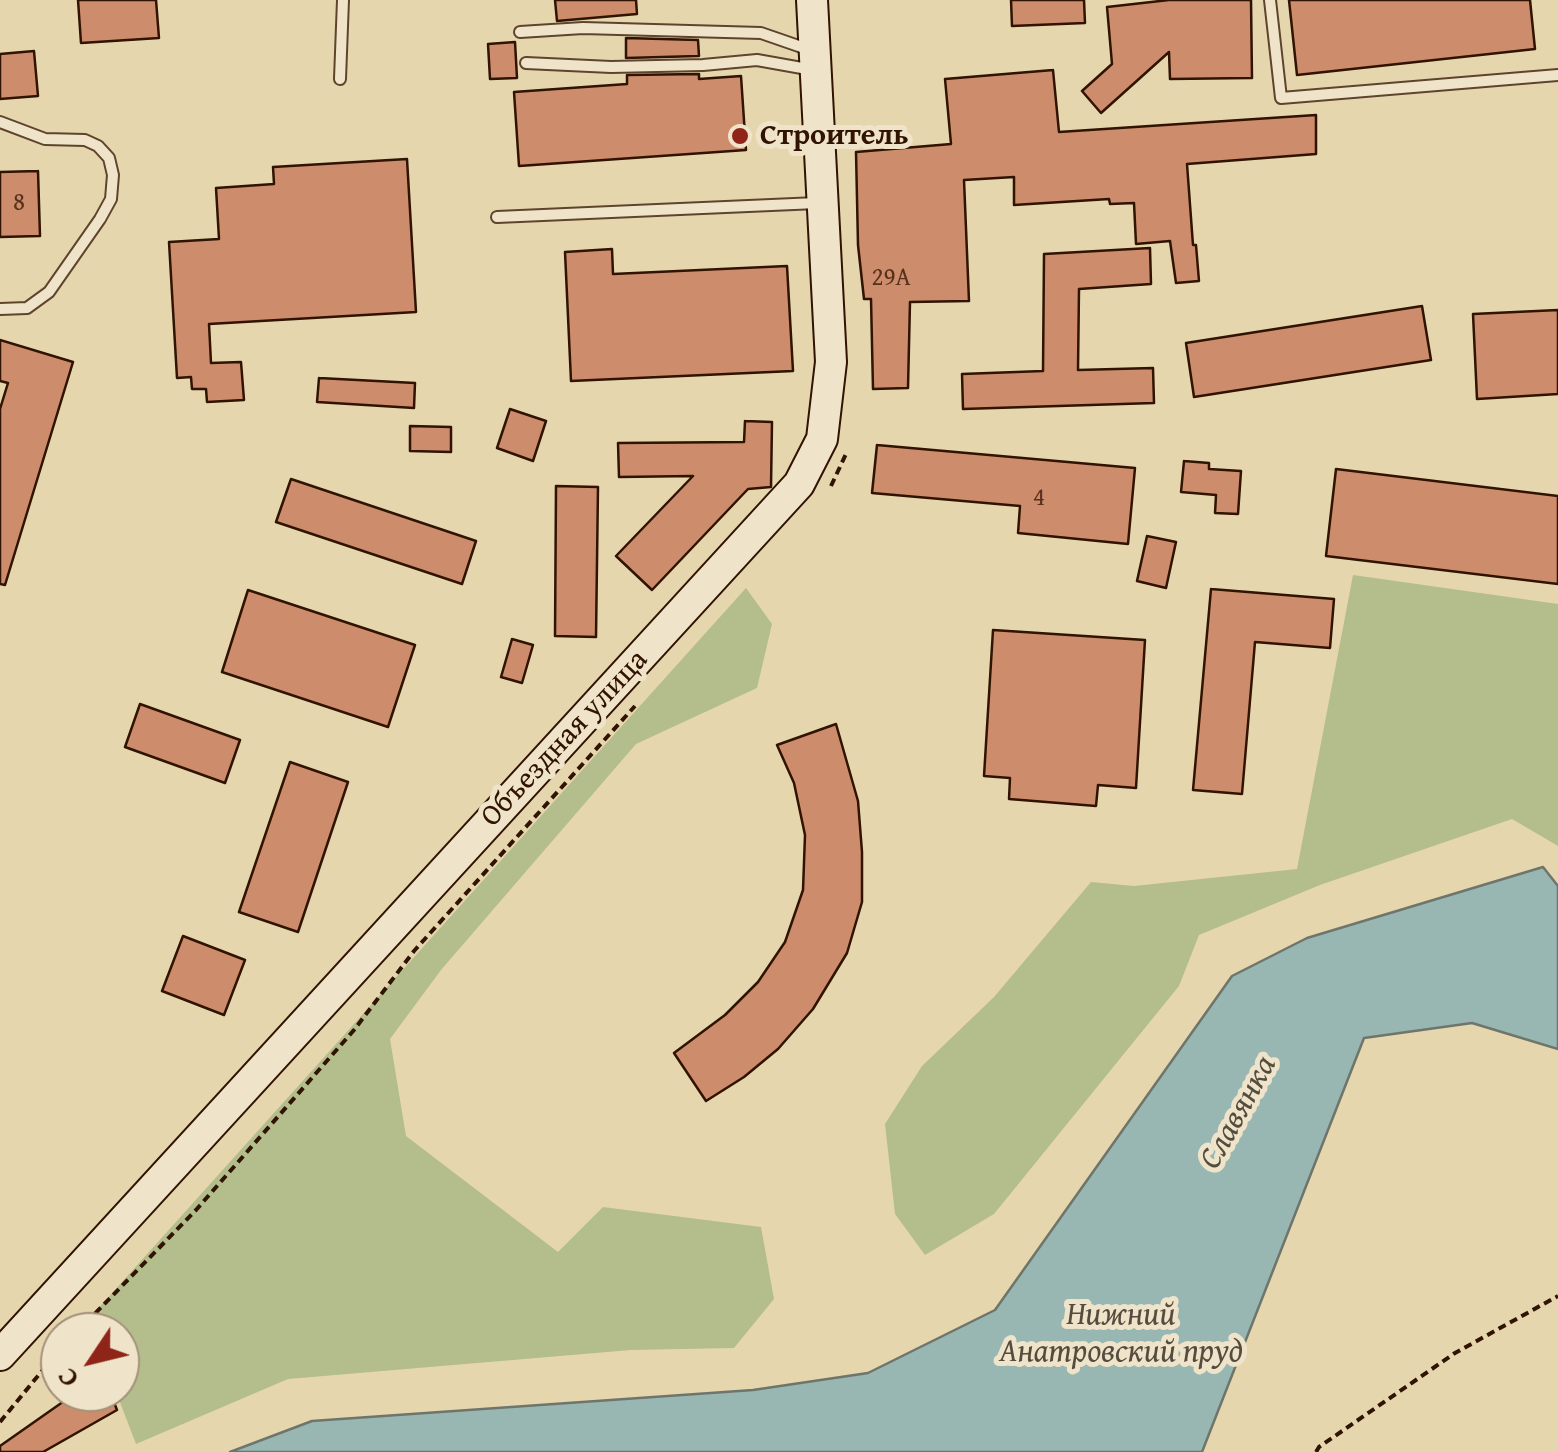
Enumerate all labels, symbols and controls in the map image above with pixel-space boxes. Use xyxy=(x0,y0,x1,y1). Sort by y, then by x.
place label: Строитель xyxy=(760,118,909,154)
marker: Строитель xyxy=(729,125,751,147)
house number: 8 xyxy=(13,189,25,219)
house number: 29А xyxy=(871,264,911,294)
house number: 4 xyxy=(1033,484,1045,514)
street label: Объездная улица xyxy=(474,643,656,835)
water label: Славянка xyxy=(1192,1050,1286,1176)
water label: Нижний Анатровский пруд xyxy=(999,1297,1243,1372)
north arrow xyxy=(40,1312,140,1412)
text: С xyxy=(45,1360,88,1397)

